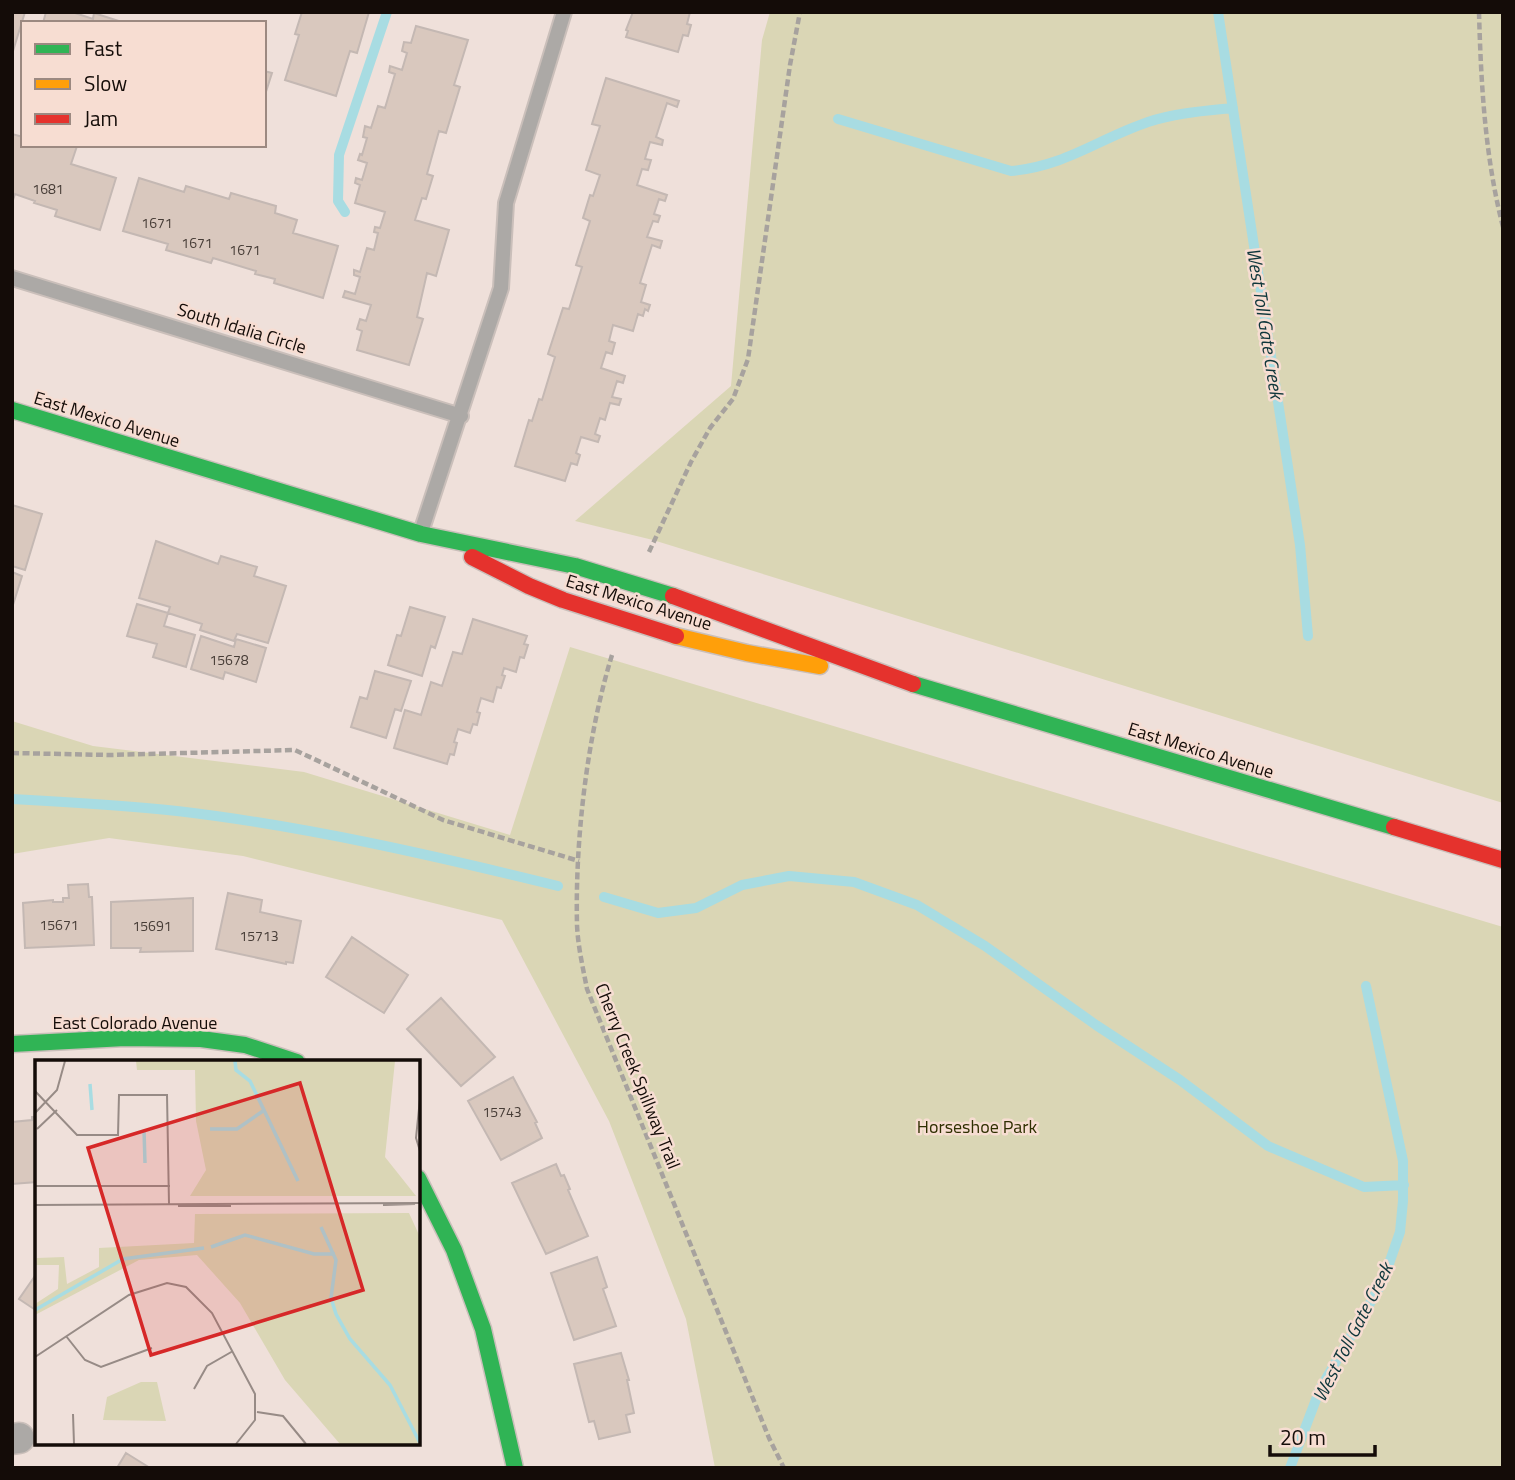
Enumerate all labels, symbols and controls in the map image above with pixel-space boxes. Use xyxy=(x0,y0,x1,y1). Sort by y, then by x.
legend xyxy=(21,21,266,147)
text: Fast xyxy=(84,32,123,64)
text: Slow xyxy=(84,67,127,99)
text: Jam xyxy=(84,102,118,134)
house number: 1681 xyxy=(32,178,64,199)
house number: 1671 xyxy=(141,212,173,233)
house number: 1671 xyxy=(181,232,213,253)
house number: 1671 xyxy=(229,239,261,260)
water label: West Toll Gate Creek xyxy=(1240,245,1293,403)
street label: South Idalia Circle xyxy=(174,296,310,360)
street label: East Mexico Avenue xyxy=(31,384,183,454)
street label: East Mexico Avenue xyxy=(563,567,715,637)
house number: 15678 xyxy=(209,649,249,670)
street label: East Mexico Avenue xyxy=(1125,715,1277,785)
house number: 15671 xyxy=(39,914,79,935)
house number: 15691 xyxy=(132,915,172,936)
house number: 15713 xyxy=(239,925,279,946)
street label: Cherry Creek Spillway Trail xyxy=(588,979,688,1173)
street label: East Colorado Avenue xyxy=(53,1009,217,1036)
inset map xyxy=(35,1060,420,1445)
house number: 15743 xyxy=(482,1101,522,1122)
park label: Horseshoe Park xyxy=(917,1113,1038,1140)
water label: West Toll Gate Creek xyxy=(1304,1255,1401,1406)
scale bar xyxy=(1270,1414,1375,1458)
text: 20 m xyxy=(1280,1421,1326,1453)

